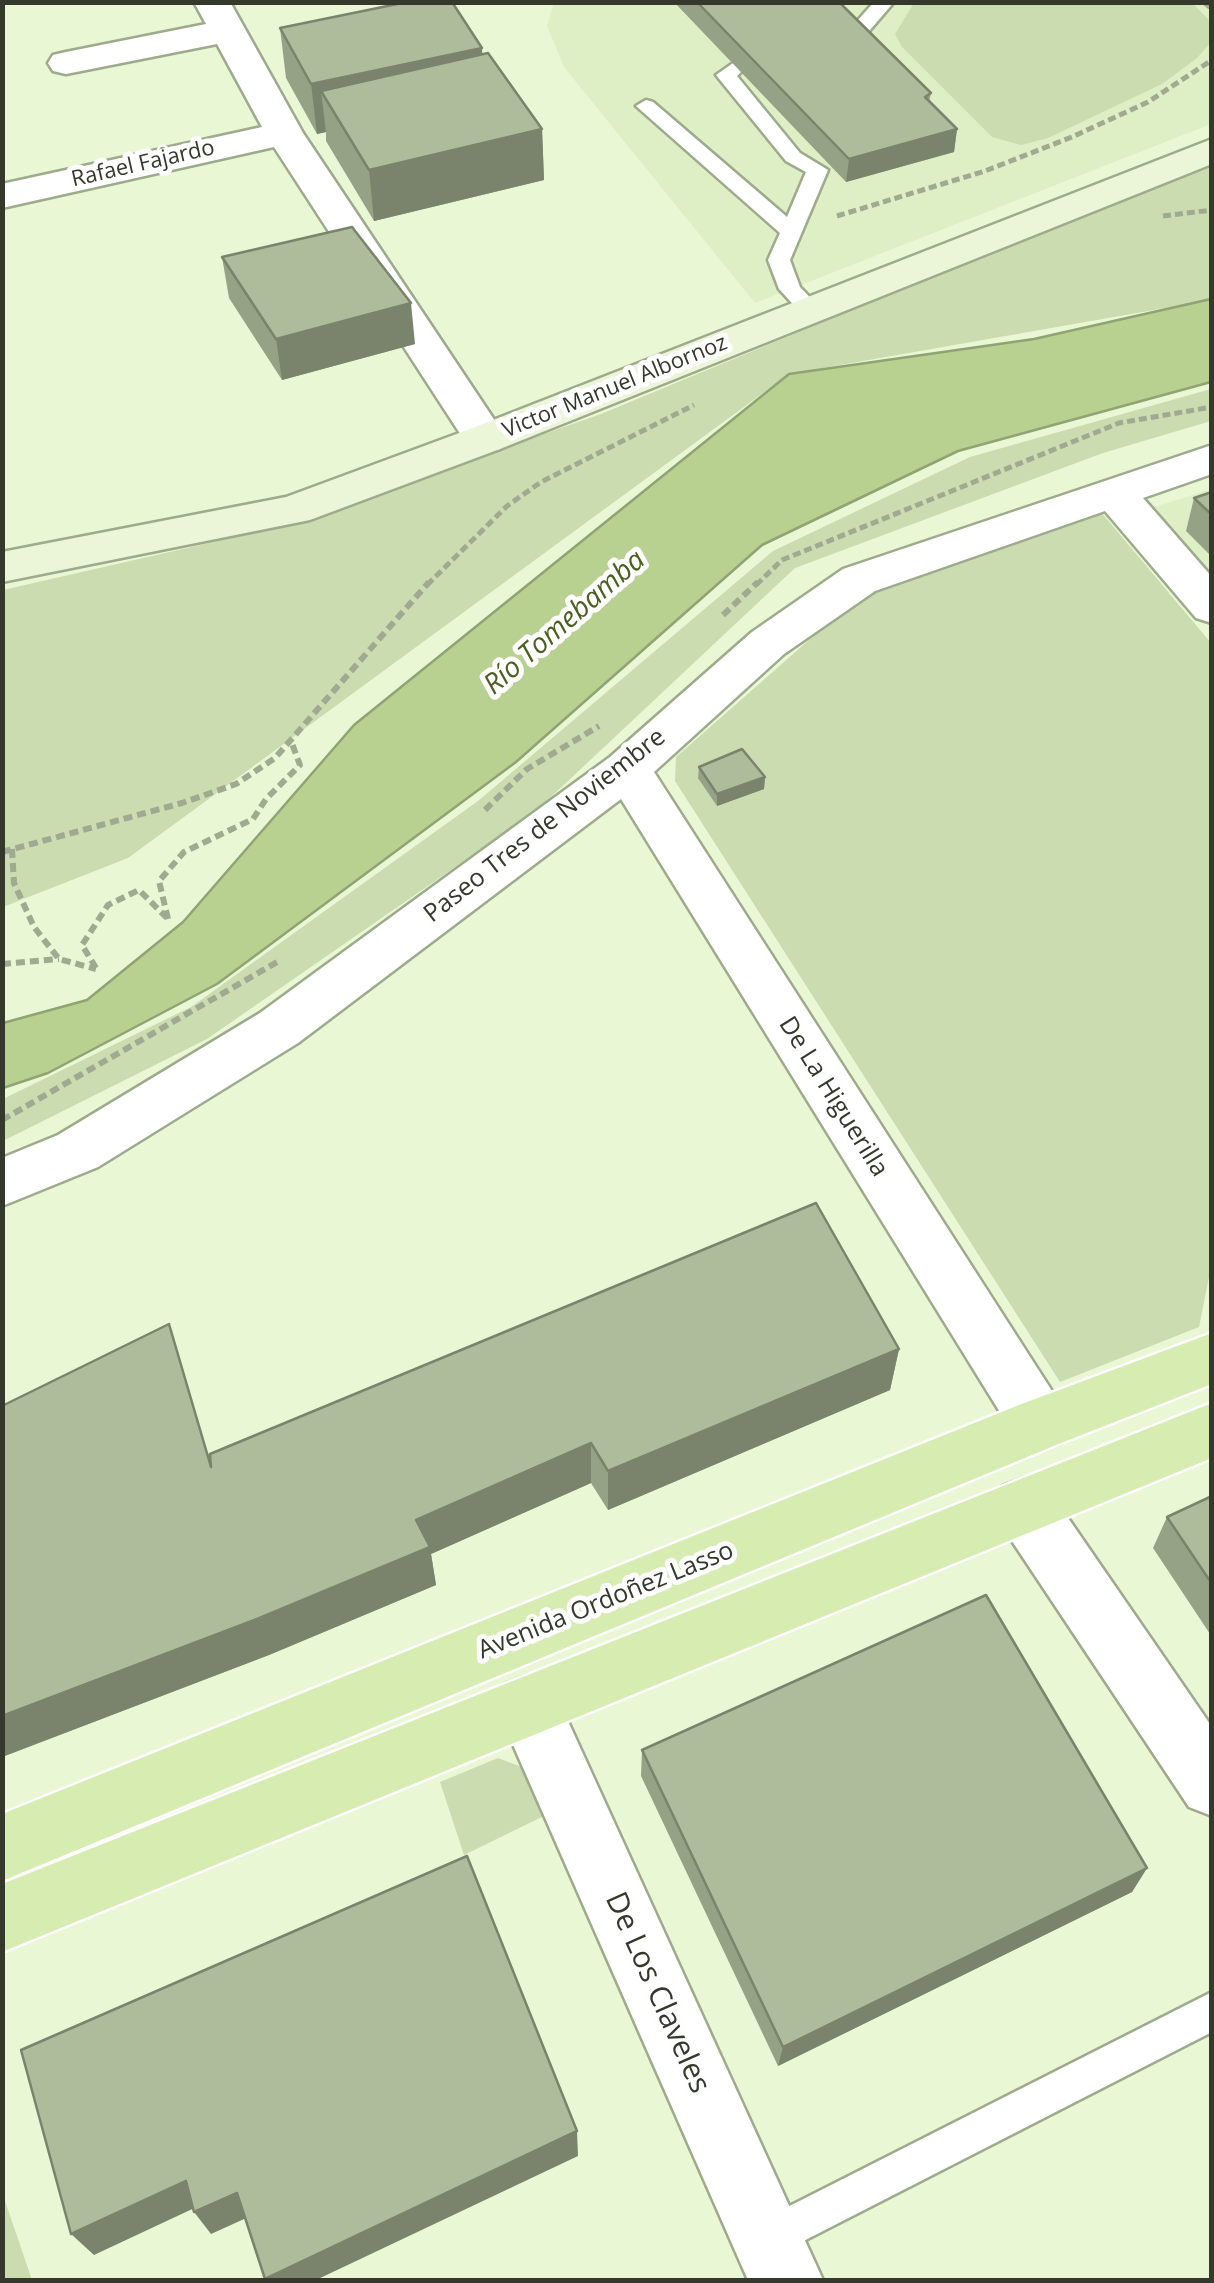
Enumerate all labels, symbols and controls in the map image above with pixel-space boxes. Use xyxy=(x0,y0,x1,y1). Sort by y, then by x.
street label: Rafael Fajardo xyxy=(69,135,217,193)
street label: Victor Manuel Albornoz xyxy=(499,330,731,444)
water label: Río Tomebamba xyxy=(478,544,652,702)
street label: Paseo Tres de Noviembre xyxy=(418,722,672,930)
street label: De La Higuerilla xyxy=(772,1012,894,1182)
street label: Avenida Ordoñez Lasso xyxy=(474,1536,738,1666)
street label: De Los Claveles xyxy=(597,1887,717,2099)

